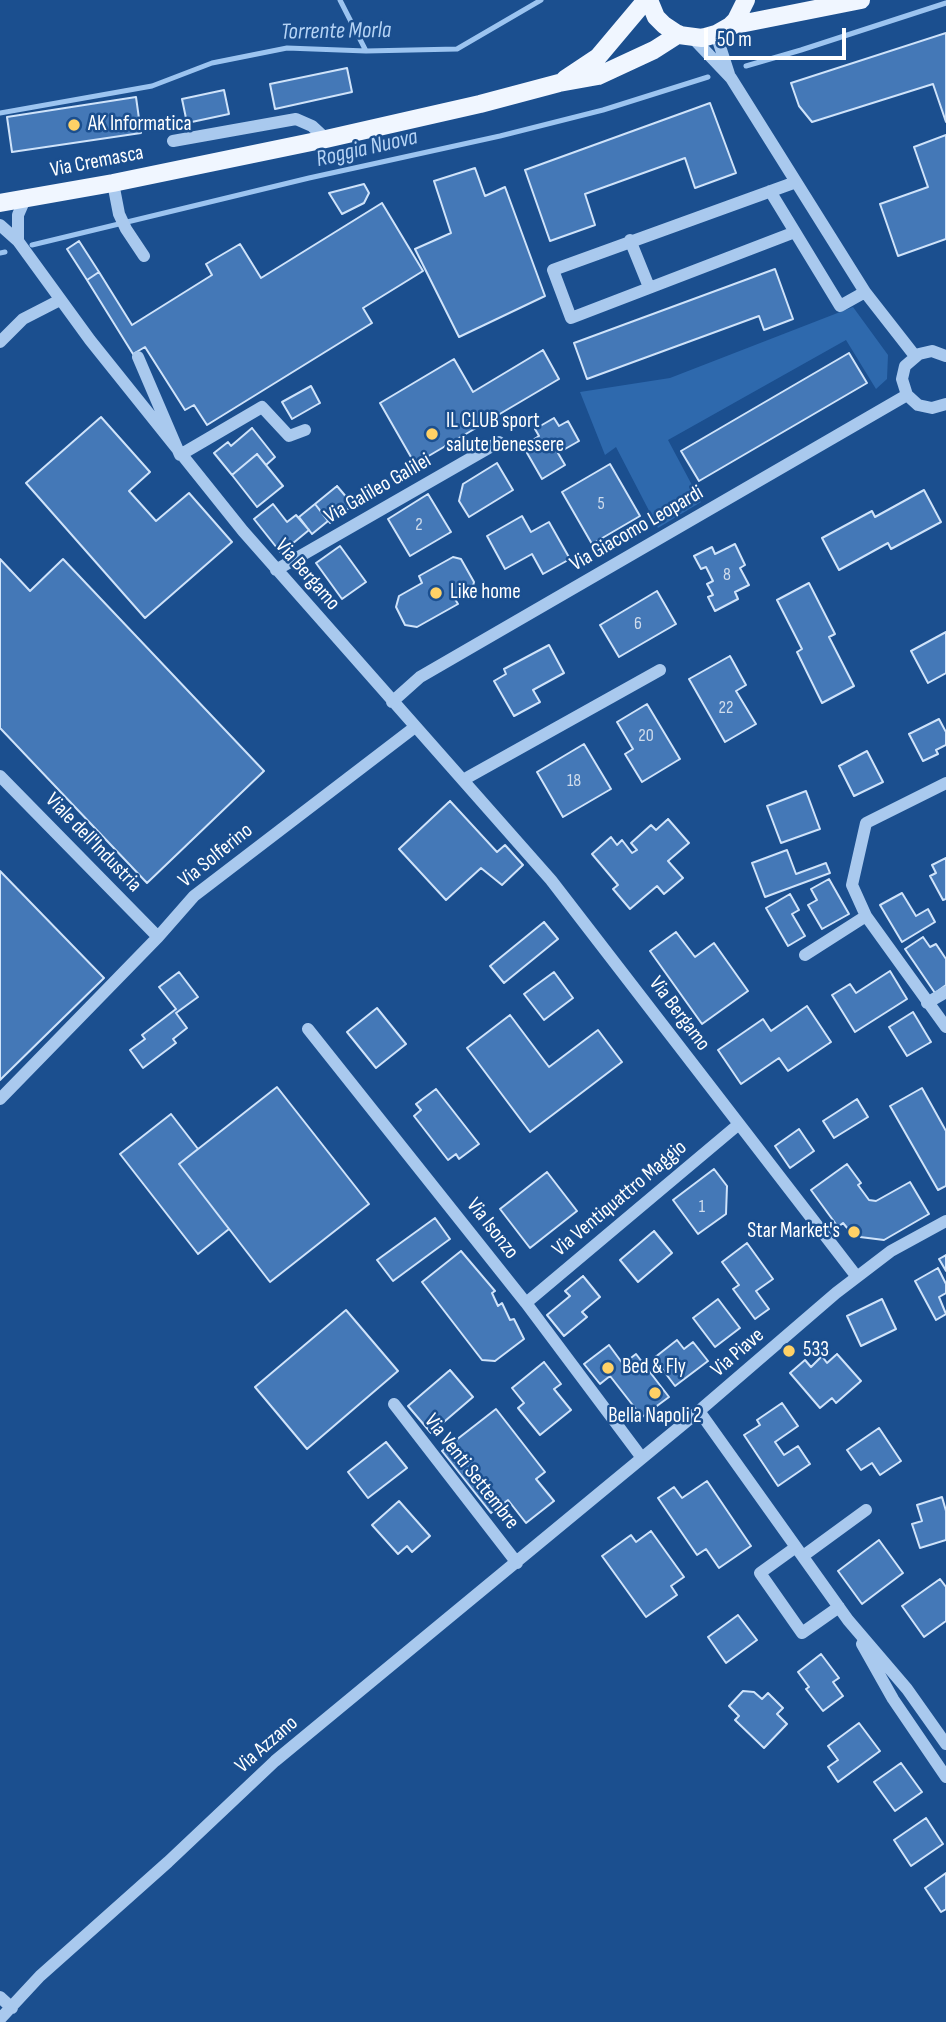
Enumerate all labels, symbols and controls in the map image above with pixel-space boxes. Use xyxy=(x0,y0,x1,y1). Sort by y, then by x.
scale bar xyxy=(708,14,850,58)
water label: Torrente Morla xyxy=(281,17,391,47)
text: 50 m xyxy=(717,27,752,52)
place label: AK Informatica xyxy=(88,112,192,138)
marker: AK Informatica xyxy=(66,117,82,133)
water label: Roggia Nuova xyxy=(314,124,420,174)
street label: Via Cremasca xyxy=(48,141,146,183)
place label: IL CLUB sport salute benessere xyxy=(446,409,564,459)
marker: IL CLUB sport salute benessere xyxy=(424,426,440,442)
street label: Via Galileo Galilei xyxy=(320,448,436,530)
street label: Via Giacomo Leopardi xyxy=(566,481,708,577)
house number: 5 xyxy=(597,493,605,515)
house number: 2 xyxy=(415,514,423,536)
street label: Via Bergamo xyxy=(269,534,345,616)
house number: 8 xyxy=(723,564,731,586)
place label: Like home xyxy=(450,580,521,606)
marker: Like home xyxy=(428,585,444,601)
house number: 6 xyxy=(634,613,642,635)
house number: 22 xyxy=(719,697,733,719)
house number: 20 xyxy=(638,725,654,747)
house number: 18 xyxy=(567,770,581,792)
street label: Viale dell'Industria xyxy=(39,788,147,898)
street label: Via Solferino xyxy=(174,818,258,894)
street label: Via Bergamo xyxy=(643,972,715,1056)
street label: Via Ventiquattro Maggio xyxy=(548,1136,692,1262)
street label: Via Isonzo xyxy=(460,1194,524,1264)
house number: 1 xyxy=(699,1196,705,1218)
place label: Star Market's xyxy=(747,1219,840,1245)
marker: Star Market's xyxy=(846,1224,862,1240)
street label: Via Piave xyxy=(706,1323,770,1383)
place label: 533 xyxy=(803,1338,829,1364)
marker: 533 xyxy=(781,1343,797,1359)
place label: Bed & Fly xyxy=(622,1355,686,1381)
marker: Bed & Fly xyxy=(600,1360,616,1376)
marker: Bella Napoli 2 xyxy=(647,1385,663,1401)
place label: Bella Napoli 2 xyxy=(608,1404,702,1430)
street label: Via Venti Settembre xyxy=(418,1409,524,1535)
street label: Via Azzano xyxy=(231,1711,303,1779)

